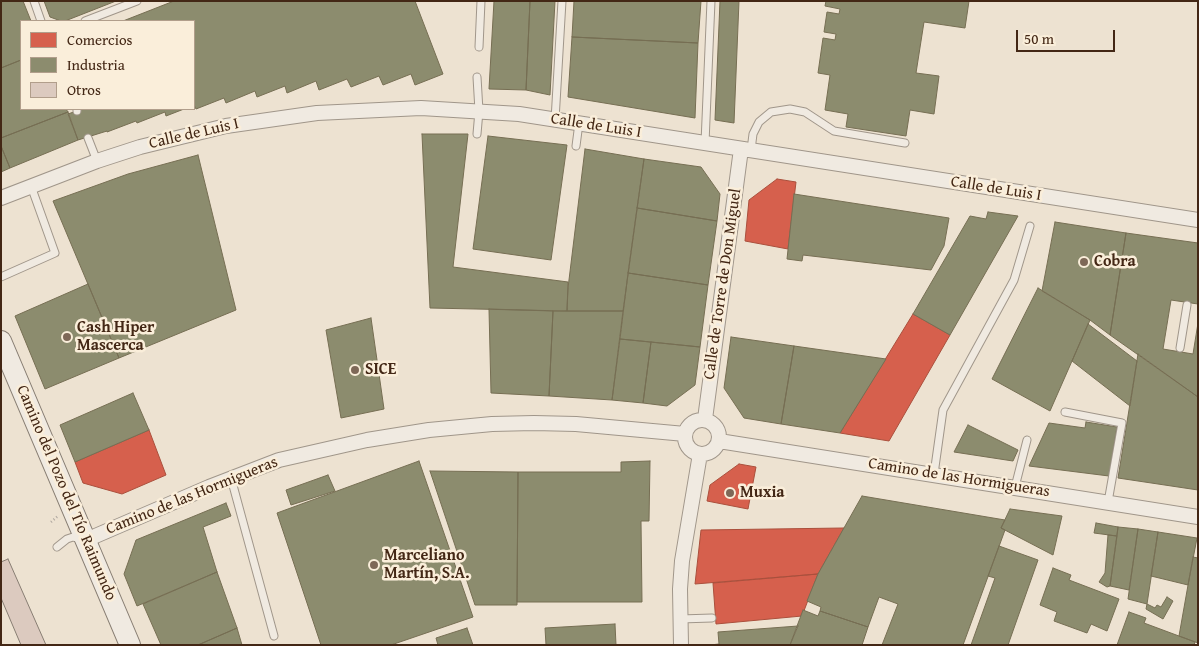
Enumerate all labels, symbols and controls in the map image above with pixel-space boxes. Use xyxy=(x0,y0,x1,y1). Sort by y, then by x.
legend xyxy=(20,20,195,110)
scale bar xyxy=(1019,20,1118,52)
text: 50 m xyxy=(1024,28,1054,49)
text: Comercios xyxy=(67,29,133,50)
text: Industria xyxy=(67,54,125,75)
text: Otros xyxy=(67,79,101,100)
street label: Calle de Luis I xyxy=(549,109,643,143)
street label: Calle de Luis I xyxy=(147,114,241,154)
street label: Calle de Luis I xyxy=(949,172,1043,206)
street label: Calle de Torre de Don Miguel xyxy=(700,187,746,381)
place label: Cobra xyxy=(1094,252,1136,272)
marker: Cobra xyxy=(1078,256,1090,268)
place label: Cash Hiper Mascerca xyxy=(77,318,154,356)
marker: Cash Hiper Mascerca xyxy=(61,331,73,343)
place label: SICE xyxy=(365,360,396,380)
marker: SICE xyxy=(349,364,361,376)
street label: Camino del Pozo del Tío Raimundo xyxy=(12,383,120,603)
street label: Camino de las Hormigueras xyxy=(103,453,281,539)
street label: Camino de las Hormigueras xyxy=(867,454,1051,502)
place label: Muxia xyxy=(740,483,785,503)
marker: Muxia xyxy=(724,487,736,499)
place label: Marceliano Martín, S.A. xyxy=(384,546,470,584)
marker: Marceliano Martín, S.A. xyxy=(368,559,380,571)

